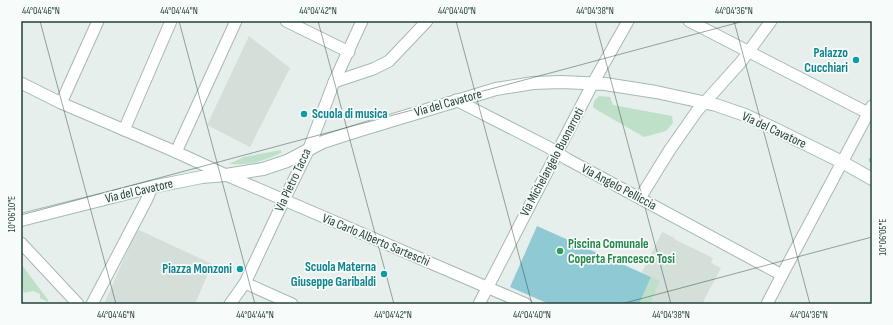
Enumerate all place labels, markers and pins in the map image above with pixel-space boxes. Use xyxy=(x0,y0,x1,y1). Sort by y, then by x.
place label: Palazzo Cucchiari xyxy=(804,45,848,76)
marker: Palazzo Cucchiari xyxy=(851,55,861,65)
place label: Scuola di musica xyxy=(312,106,388,122)
marker: Scuola di musica xyxy=(299,109,309,119)
place label: Piscina Comunale Coperta Francesco Tosi xyxy=(568,236,675,267)
marker: Piscina Comunale Coperta Francesco Tosi xyxy=(555,246,565,256)
place label: Scuola Materna Giuseppe Garibaldi xyxy=(291,259,376,290)
place label: Piazza Monzoni xyxy=(162,261,232,277)
marker: Piazza Monzoni xyxy=(235,264,245,274)
marker: Scuola Materna Giuseppe Garibaldi xyxy=(379,269,389,279)

